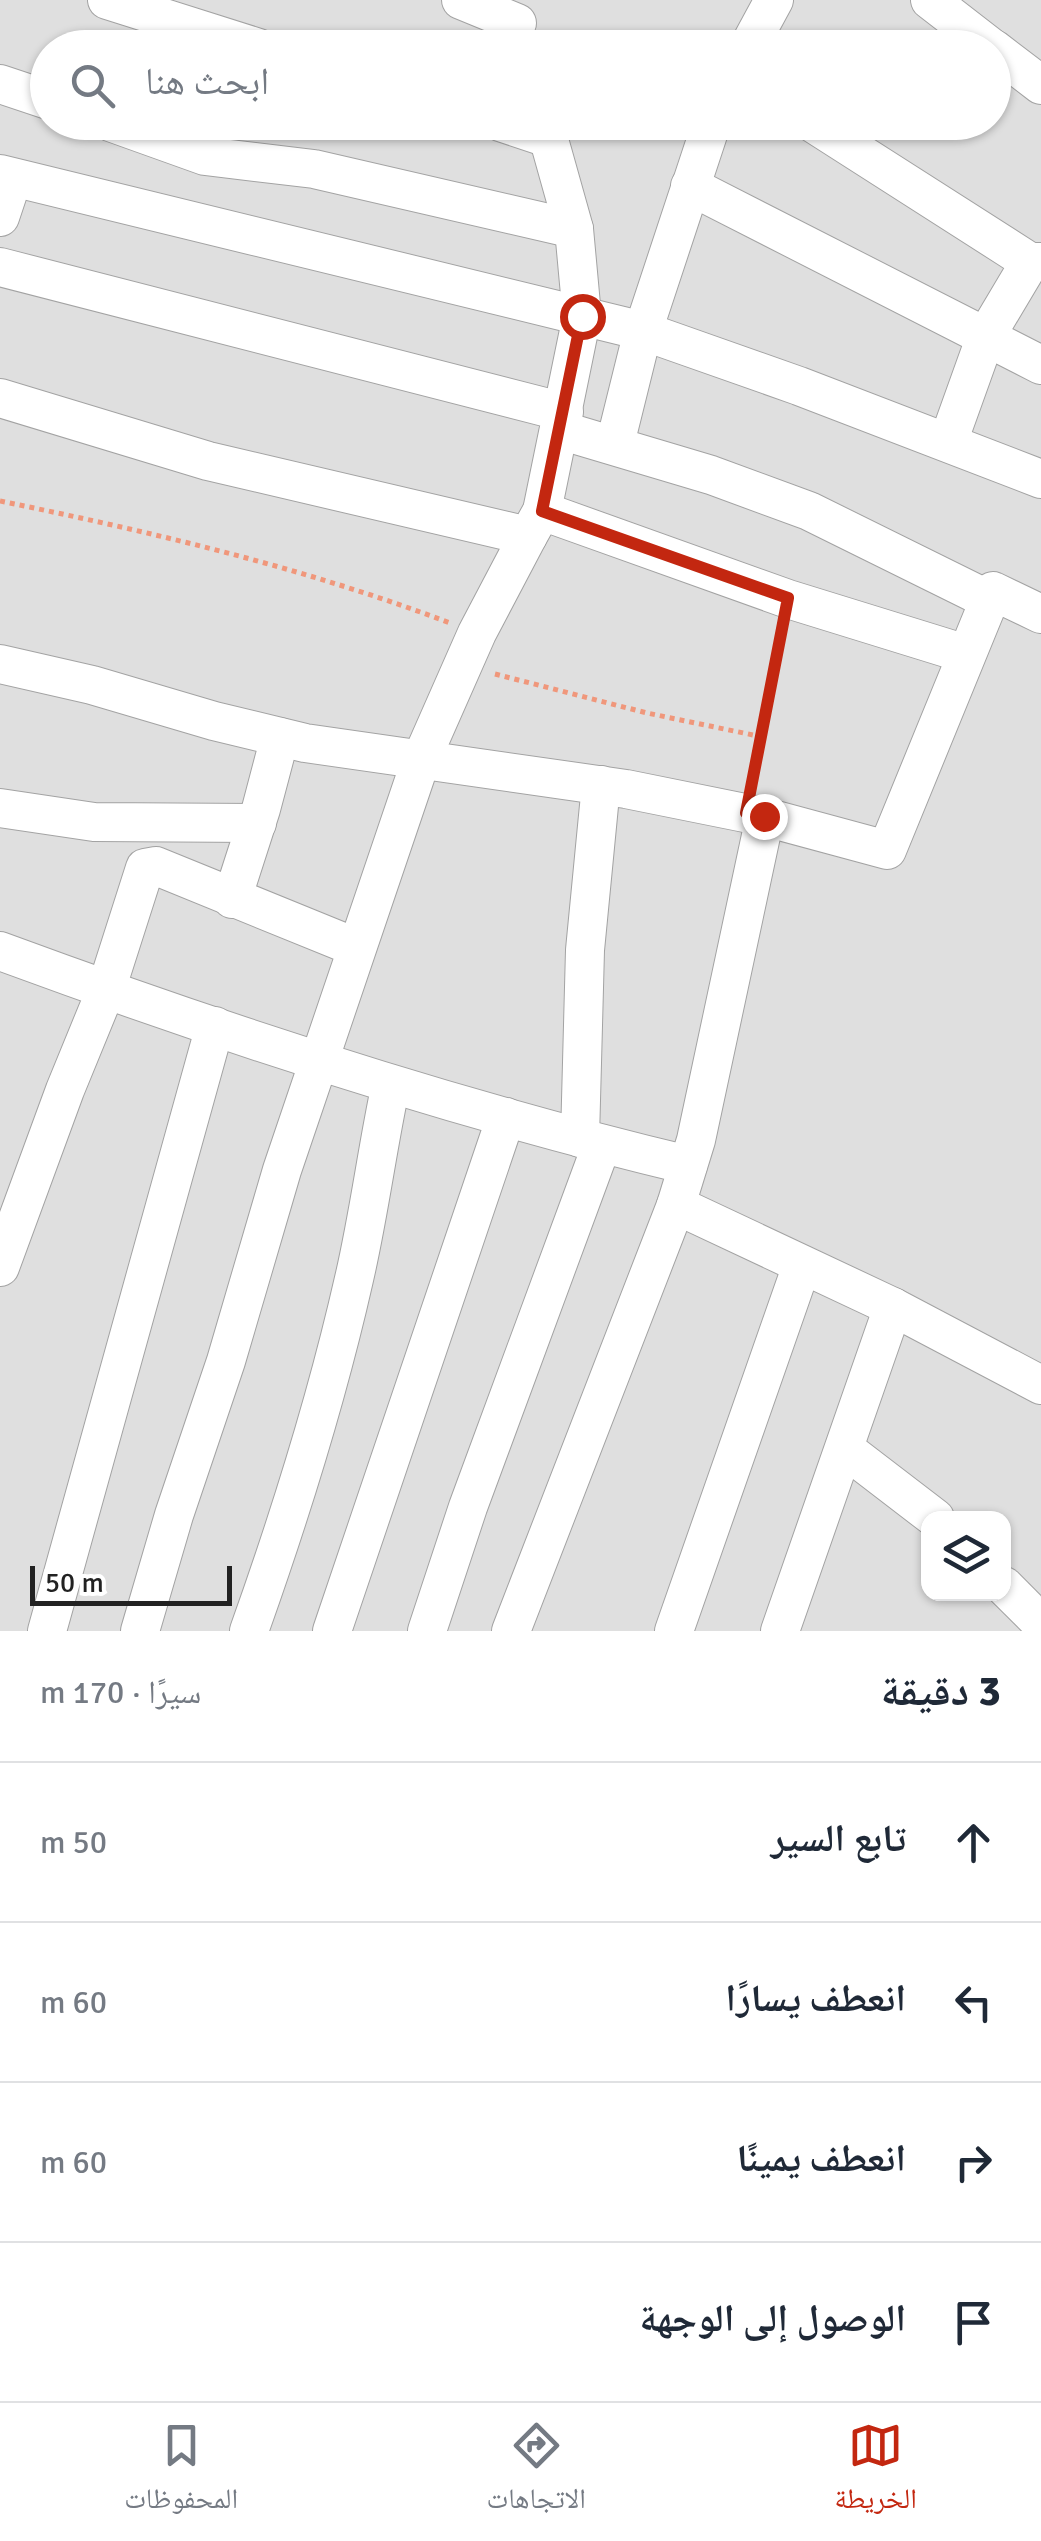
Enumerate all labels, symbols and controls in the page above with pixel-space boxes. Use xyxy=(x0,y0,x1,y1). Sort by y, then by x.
search box xyxy=(30,30,1011,140)
icon: search xyxy=(65,58,120,113)
text: ابحث هنا xyxy=(145,58,269,105)
route start xyxy=(560,294,606,340)
route end xyxy=(742,794,788,840)
map controls xyxy=(921,1511,1011,1601)
button: layers xyxy=(921,1511,1011,1601)
scale bar xyxy=(30,1561,232,1606)
text: 50 m xyxy=(45,1566,104,1600)
text: 3 دقيقة xyxy=(881,1666,1001,1717)
text: سيرًا · 170 m xyxy=(40,1673,201,1712)
text: تابع السير xyxy=(771,1815,906,1862)
icon: ahead xyxy=(946,1815,1001,1870)
text: 50 m xyxy=(40,1823,107,1862)
text: انعطف يسارًا xyxy=(725,1975,906,2022)
icon: left xyxy=(946,1975,1001,2030)
text: 60 m xyxy=(40,1983,107,2022)
text: انعطف يمينًا xyxy=(736,2135,906,2182)
icon: right xyxy=(946,2135,1001,2190)
text: 60 m xyxy=(40,2143,107,2182)
text: الوصول إلى الوجهة xyxy=(639,2295,906,2342)
icon: arrive xyxy=(946,2295,1001,2350)
tab: المحفوظات xyxy=(124,2418,238,2526)
tab: الاتجاهات xyxy=(487,2418,586,2526)
tab: الخريطة xyxy=(834,2418,917,2526)

